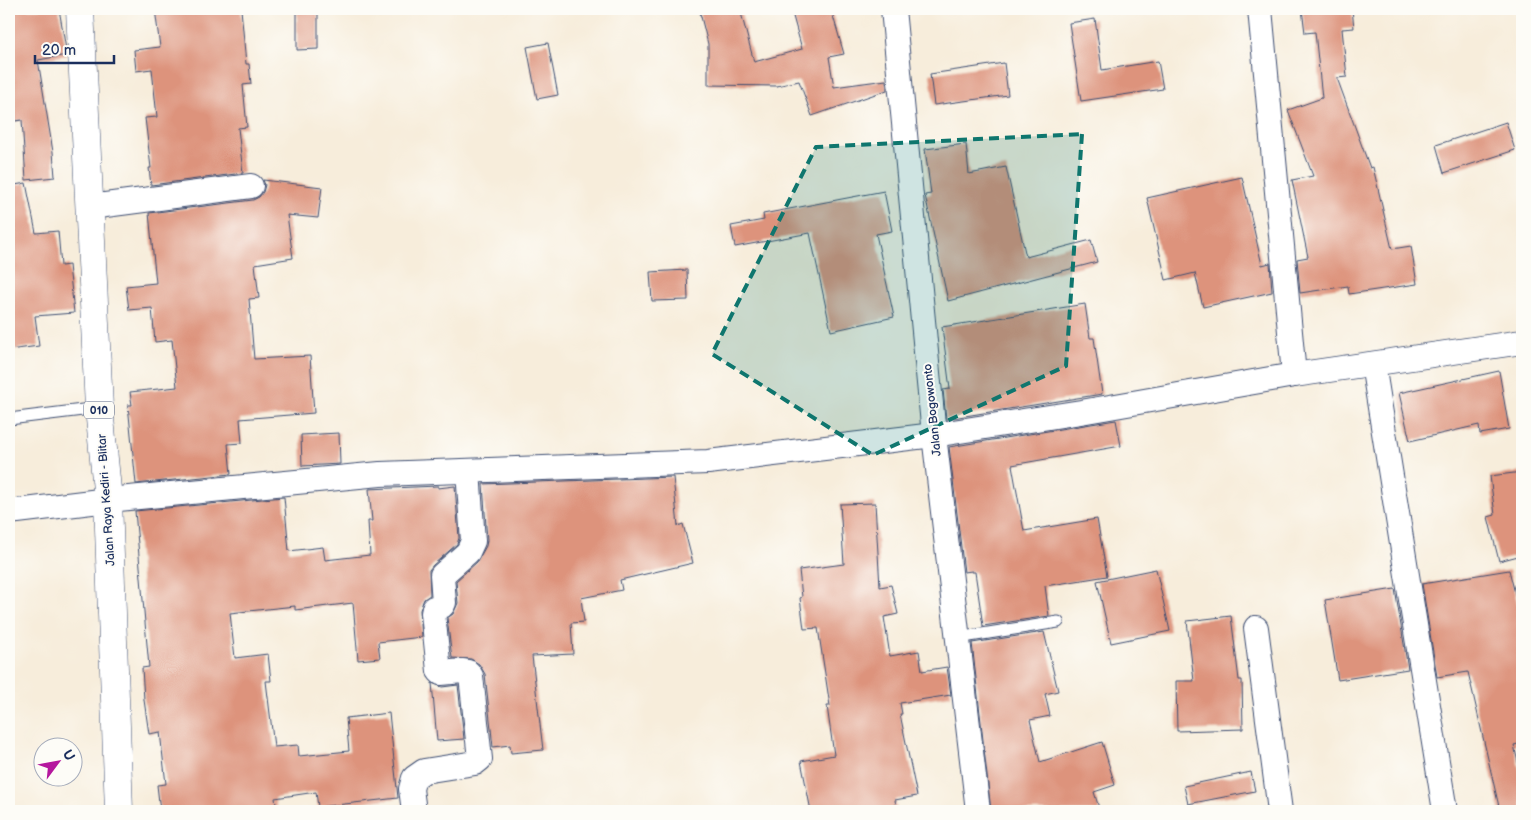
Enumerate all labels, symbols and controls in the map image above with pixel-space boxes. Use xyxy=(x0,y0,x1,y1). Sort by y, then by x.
scale bar xyxy=(35,32,114,64)
text: 20 m xyxy=(42,41,76,60)
street label: Jalan Bogowonto xyxy=(920,363,945,457)
road number: 010 xyxy=(84,402,114,418)
street label: Jalan Raya Kediri - Blitar xyxy=(94,433,119,566)
north arrow xyxy=(32,738,82,788)
text: U xyxy=(59,747,78,764)

